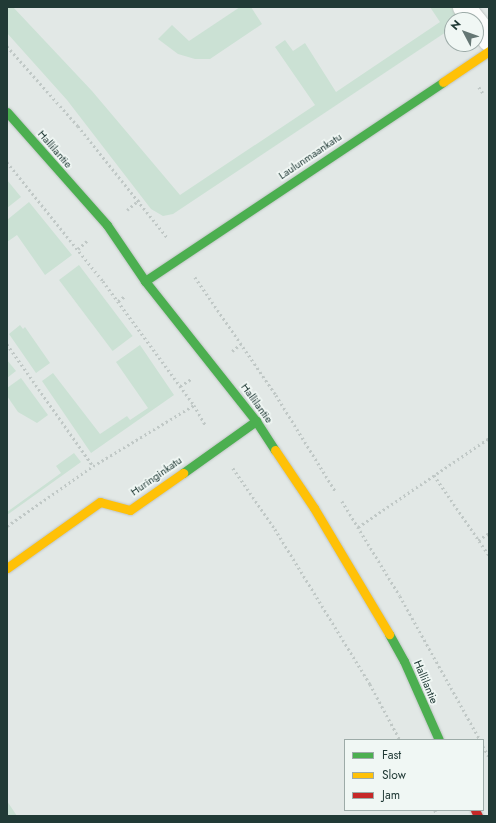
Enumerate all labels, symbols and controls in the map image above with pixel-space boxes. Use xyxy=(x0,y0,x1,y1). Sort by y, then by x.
north arrow xyxy=(444,12,484,52)
text: N xyxy=(447,16,465,33)
street label: Hallilantie xyxy=(35,127,75,171)
street label: Laulunmaankatu xyxy=(276,130,344,182)
street label: Hallilantie xyxy=(238,381,276,425)
street label: Huringinkatu xyxy=(128,454,184,498)
street label: Hallilantie xyxy=(411,658,441,706)
legend xyxy=(344,739,484,811)
text: Fast xyxy=(382,746,401,764)
text: Slow xyxy=(382,766,406,784)
text: Jam xyxy=(382,786,400,804)

